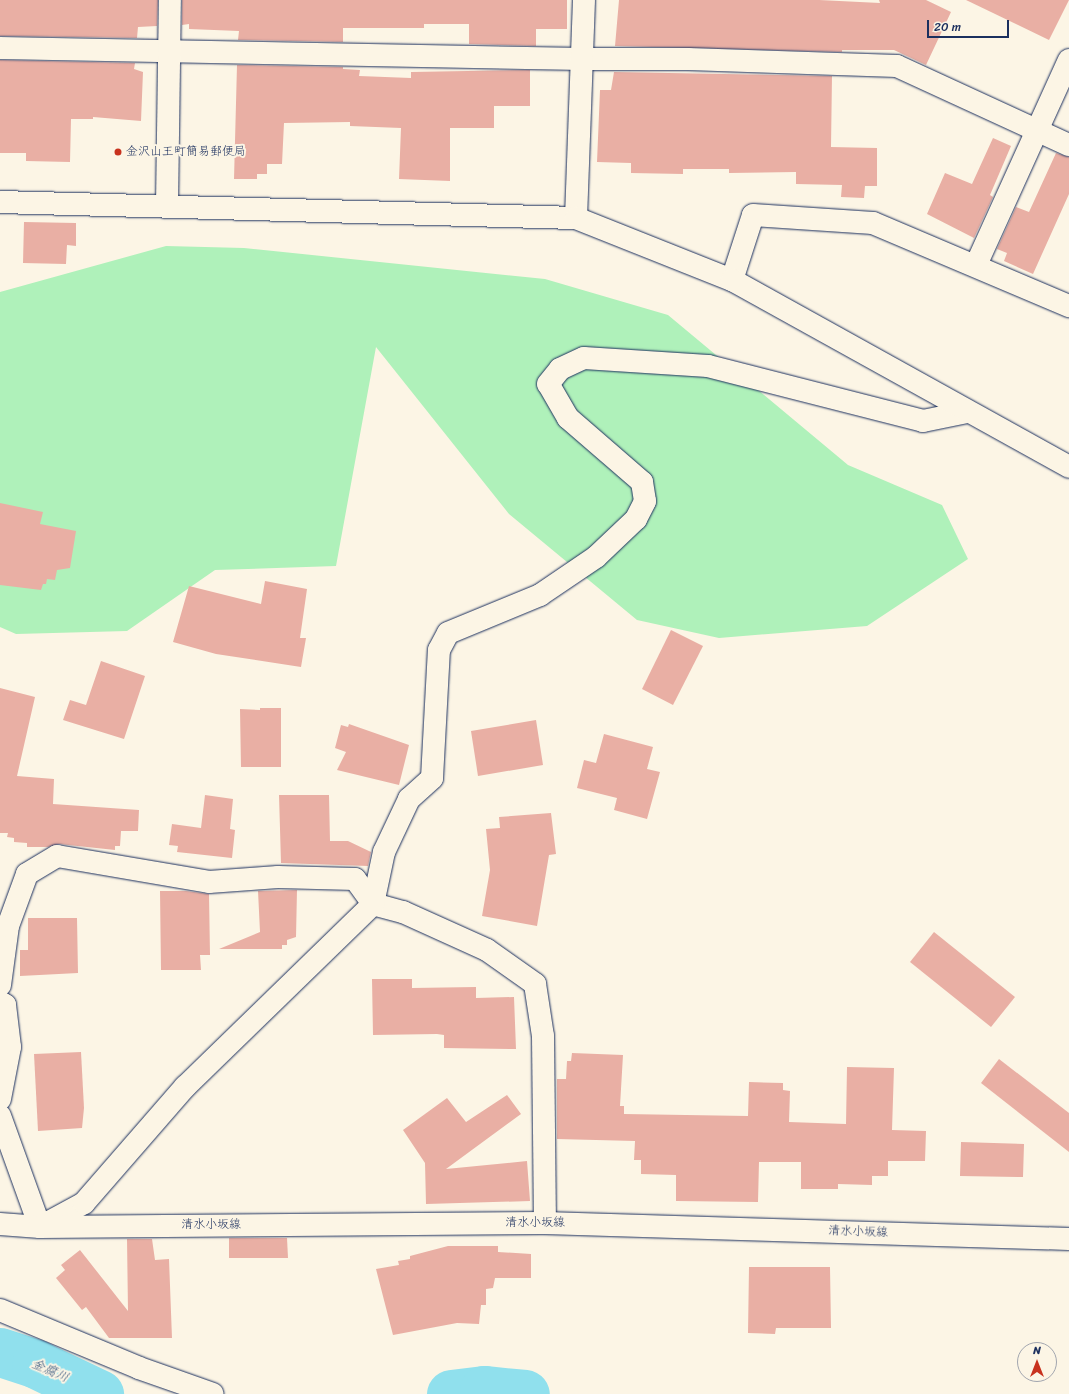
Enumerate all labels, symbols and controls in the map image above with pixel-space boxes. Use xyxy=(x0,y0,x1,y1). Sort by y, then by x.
scale bar xyxy=(929,12,1011,38)
text: 20 m xyxy=(934,16,961,38)
place label: 金沢山王町簡易郵便局 xyxy=(126,145,246,159)
marker: 金沢山王町簡易郵便局 xyxy=(113,147,123,157)
street label: 清水小坂線 xyxy=(505,1216,565,1230)
street label: 清水小坂線 xyxy=(181,1218,241,1232)
street label: 清水小坂線 xyxy=(828,1224,888,1240)
text: N xyxy=(1033,1341,1041,1360)
north arrow xyxy=(1017,1342,1057,1382)
water label: 金腐川 xyxy=(29,1356,71,1386)

